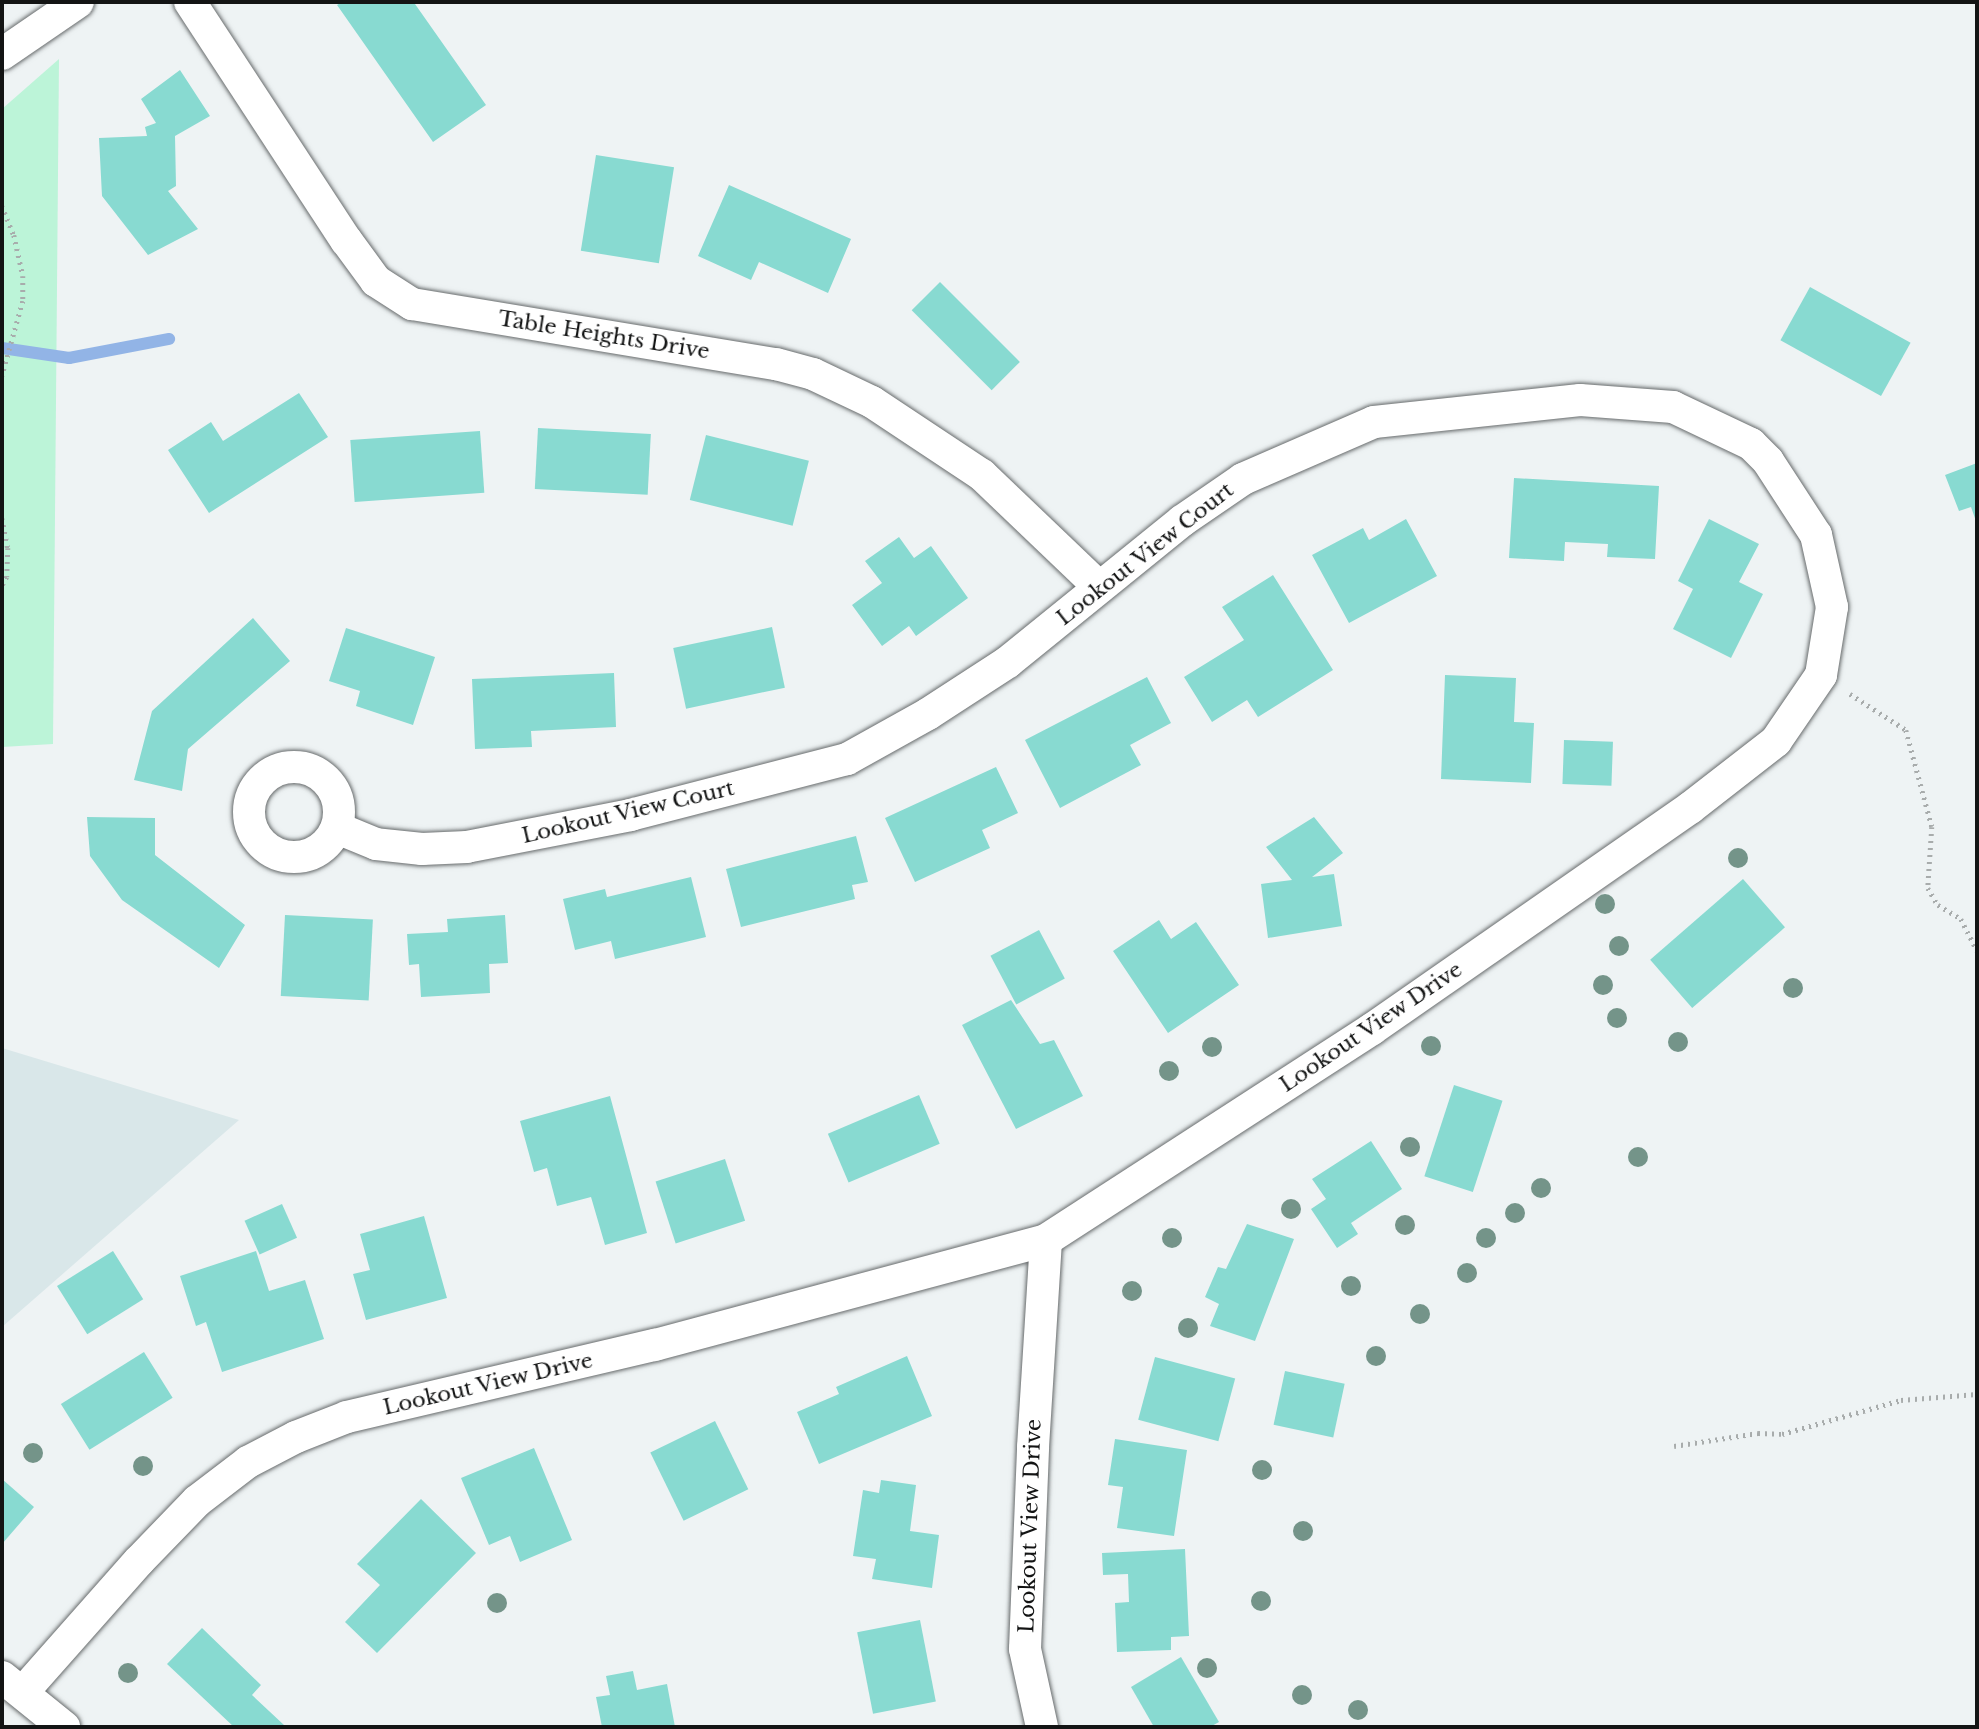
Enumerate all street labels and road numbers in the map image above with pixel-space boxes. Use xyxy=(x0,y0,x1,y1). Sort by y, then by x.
street label: Table Heights Drive xyxy=(497,306,711,364)
street label: Lookout View Court xyxy=(1051,477,1239,631)
street label: Lookout View Court xyxy=(519,775,737,849)
street label: Lookout View Drive xyxy=(1274,956,1468,1098)
street label: Lookout View Drive xyxy=(380,1347,596,1421)
street label: Lookout View Drive xyxy=(1014,1418,1046,1634)

